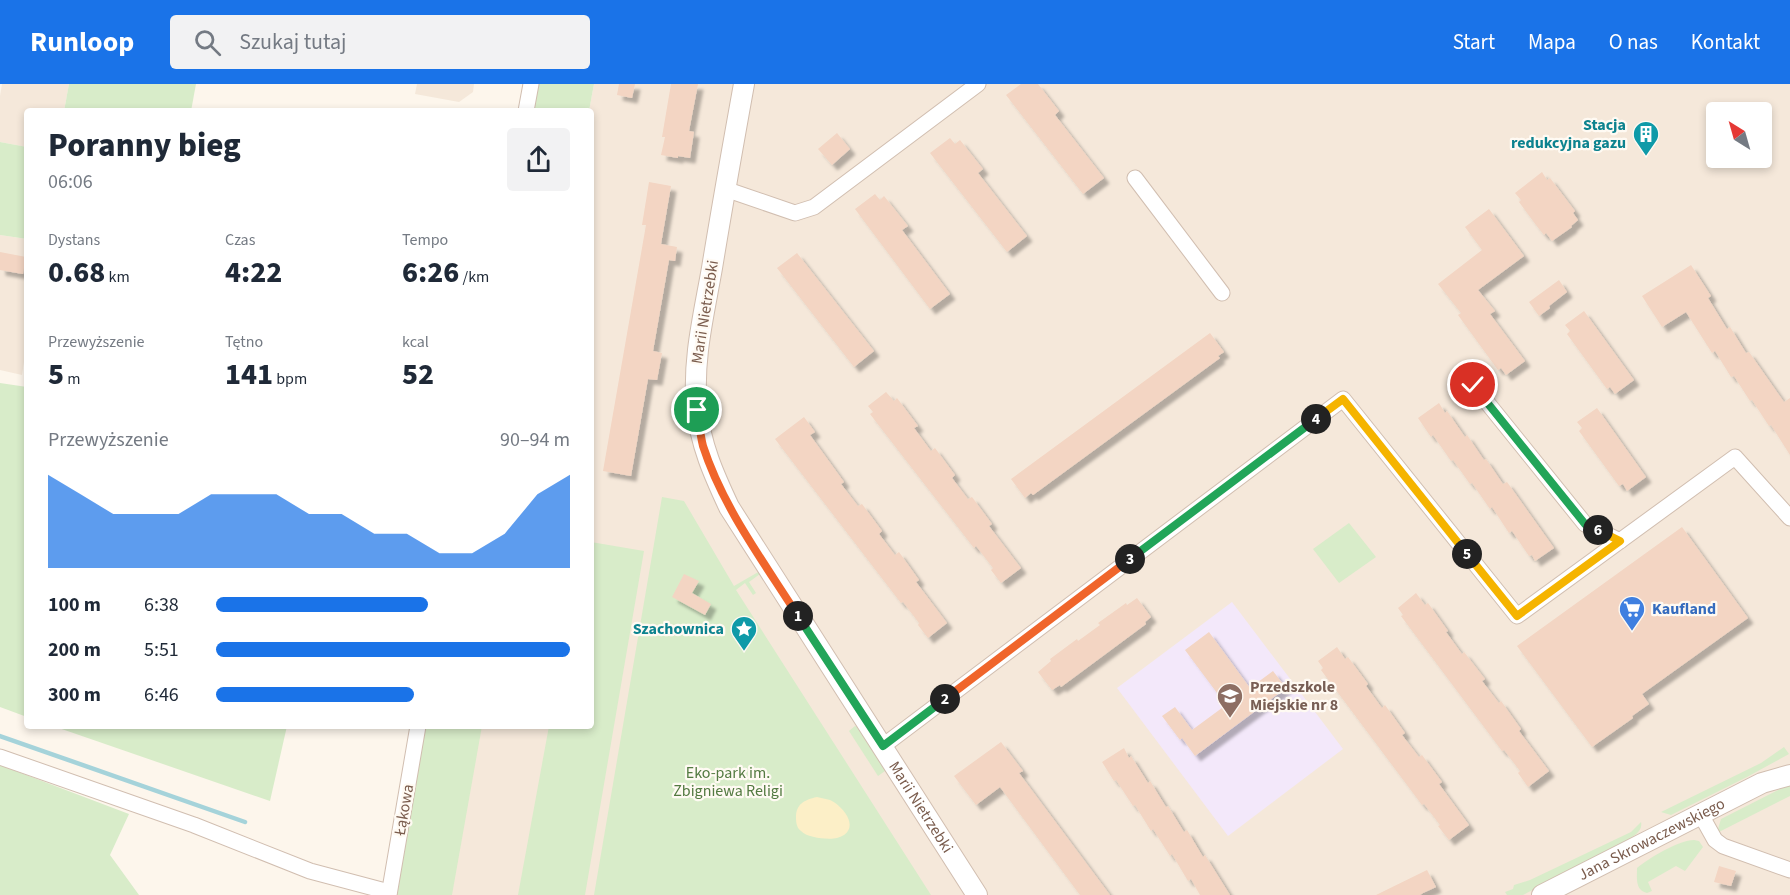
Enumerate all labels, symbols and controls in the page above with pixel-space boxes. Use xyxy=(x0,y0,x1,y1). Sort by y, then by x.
search box xyxy=(170,15,590,69)
text: Runloop xyxy=(30,22,134,62)
icon: search xyxy=(191,26,224,59)
text: Szukaj tutaj xyxy=(239,26,347,58)
text: Start xyxy=(1453,27,1495,57)
text: Mapa xyxy=(1528,27,1576,57)
text: O nas xyxy=(1609,27,1658,57)
text: Kontakt xyxy=(1691,27,1760,57)
north arrow xyxy=(1706,102,1772,168)
map controls xyxy=(1706,102,1772,168)
place label: Stacja redukcyjna gazu xyxy=(1511,114,1626,154)
building icon: Stacja redukcyjna gazu xyxy=(1631,119,1661,157)
text: Poranny bieg xyxy=(48,122,241,169)
button: share xyxy=(507,128,570,191)
text: 06:06 xyxy=(48,168,93,196)
text: Dystans xyxy=(48,229,100,251)
text: Czas xyxy=(225,229,255,251)
text: Tempo xyxy=(402,229,448,251)
text: 0.68 xyxy=(48,251,105,294)
text: 4:22 xyxy=(225,251,282,294)
text: 6:26 xyxy=(402,251,459,294)
street label: Marii Nietrzebki xyxy=(686,259,724,365)
text: km xyxy=(105,266,130,288)
text: /km xyxy=(459,266,489,288)
text: Przewyższenie xyxy=(48,331,145,353)
text: Tętno xyxy=(225,331,263,353)
text: kcal xyxy=(402,331,429,353)
text: 5 xyxy=(48,353,64,396)
text: 141 xyxy=(225,353,273,396)
text: 52 xyxy=(402,353,434,396)
pin xyxy=(1447,359,1498,410)
text: m xyxy=(64,368,81,390)
text: bpm xyxy=(273,368,307,390)
icon: check xyxy=(1456,368,1489,401)
pin xyxy=(671,384,722,435)
icon: arrive xyxy=(680,393,713,426)
pin: 4 xyxy=(1301,404,1331,434)
text: 4 xyxy=(1312,408,1320,430)
text: Przewyższenie xyxy=(48,426,169,454)
text: 90–94 m xyxy=(500,426,570,454)
pin: 6 xyxy=(1583,515,1613,545)
text: 6 xyxy=(1594,519,1602,541)
pin: 5 xyxy=(1452,539,1482,569)
text: 5 xyxy=(1463,543,1471,565)
pin: 3 xyxy=(1115,544,1145,574)
text: 3 xyxy=(1126,548,1134,570)
text: 100 m xyxy=(48,591,101,619)
text: 6:38 xyxy=(144,591,179,619)
supermarket icon: Kaufland xyxy=(1617,594,1647,632)
place label: Kaufland xyxy=(1652,598,1716,620)
pin: 1 xyxy=(783,601,813,631)
text: 1 xyxy=(794,605,802,627)
place icon: Szachownica xyxy=(729,614,759,652)
place label: Szachownica xyxy=(633,618,724,640)
text: 200 m xyxy=(48,636,101,664)
text: 5:51 xyxy=(144,636,179,664)
place label: Przedszkole Miejskie nr 8 xyxy=(1250,676,1338,716)
text: 300 m xyxy=(48,681,101,709)
text: 6:46 xyxy=(144,681,179,709)
school or university icon: Przedszkole Miejskie nr 8 xyxy=(1215,681,1245,719)
pin: 2 xyxy=(930,684,960,714)
text: 2 xyxy=(941,688,949,710)
street label: Marii Nietrzebki xyxy=(883,757,958,857)
park label: Eko-park im. Zbigniewa Religi xyxy=(673,762,783,802)
street label: Łąkowa xyxy=(389,783,419,838)
street label: Jana Skrowaczewskiego xyxy=(1574,793,1729,886)

